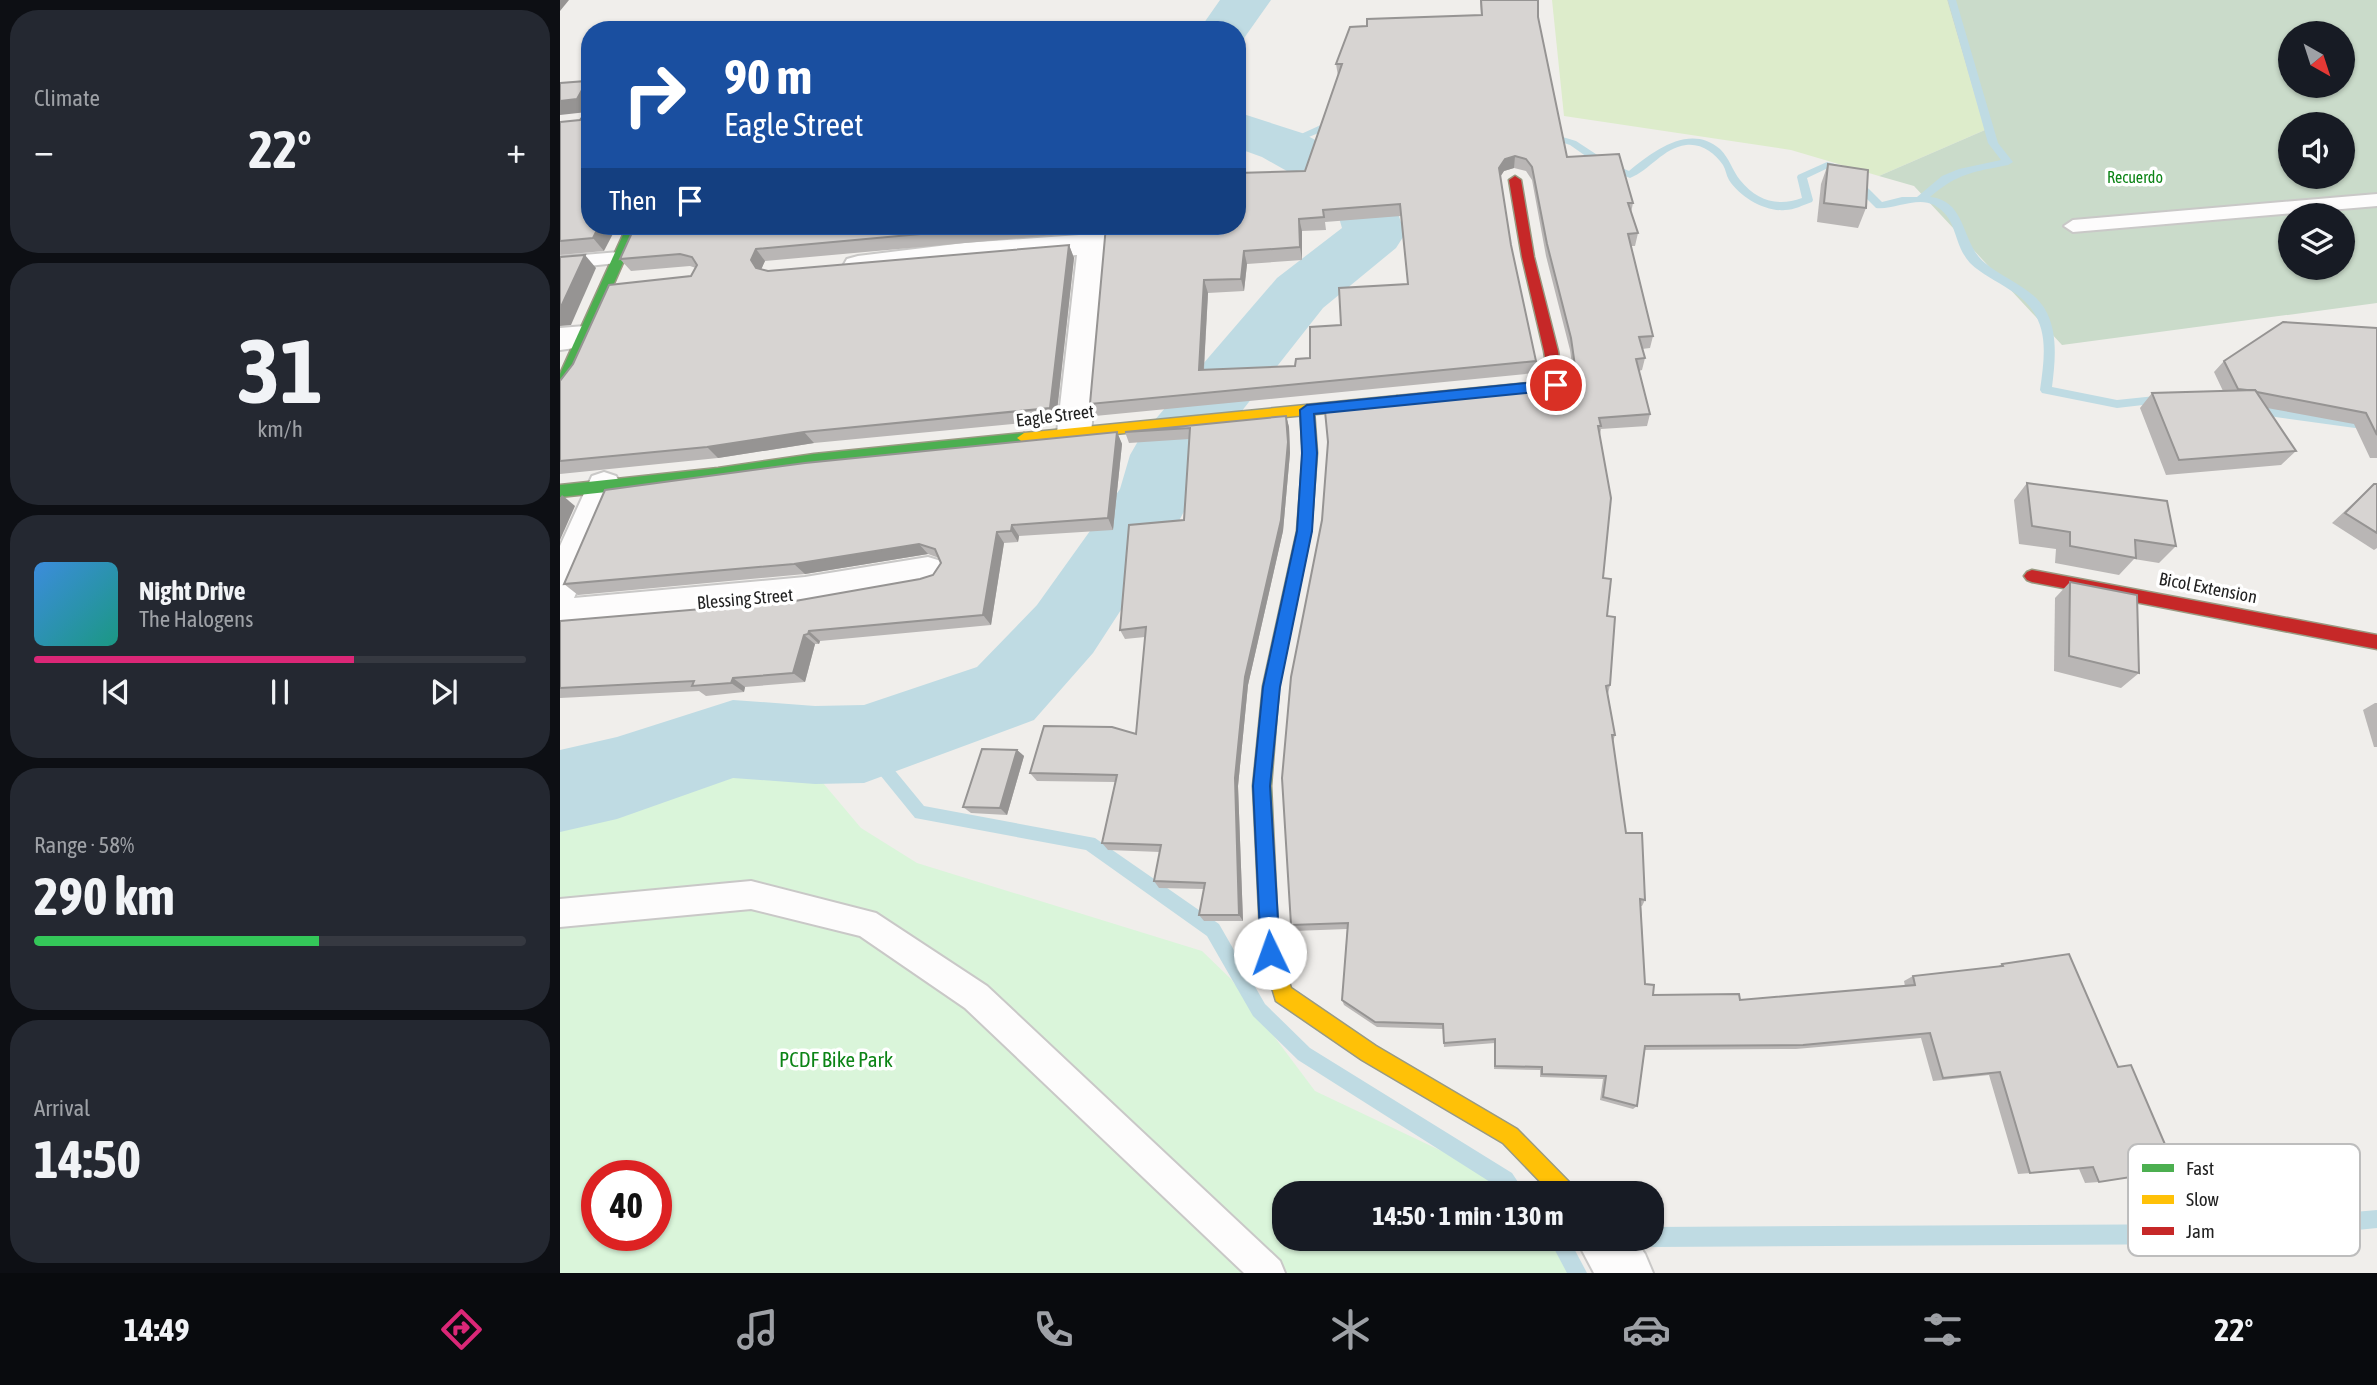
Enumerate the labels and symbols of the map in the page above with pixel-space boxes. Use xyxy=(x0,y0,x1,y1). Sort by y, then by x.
north arrow xyxy=(2278,21,2356,98)
park label: Recuerdo xyxy=(2107,168,2163,186)
pin xyxy=(1526,355,1586,415)
street label: Eagle Street xyxy=(1015,400,1095,431)
street label: Bicol Extension xyxy=(2157,568,2259,607)
street label: Blessing Street xyxy=(696,584,794,613)
position arrow xyxy=(1233,916,1307,990)
park label: PCDF Bike Park xyxy=(779,1047,893,1071)
legend xyxy=(2128,1144,2360,1256)
text: Fast xyxy=(2186,1157,2214,1179)
speed limit sign: 40 xyxy=(581,1160,672,1251)
text: Slow xyxy=(2186,1188,2220,1210)
text: Jam xyxy=(2186,1220,2215,1242)

